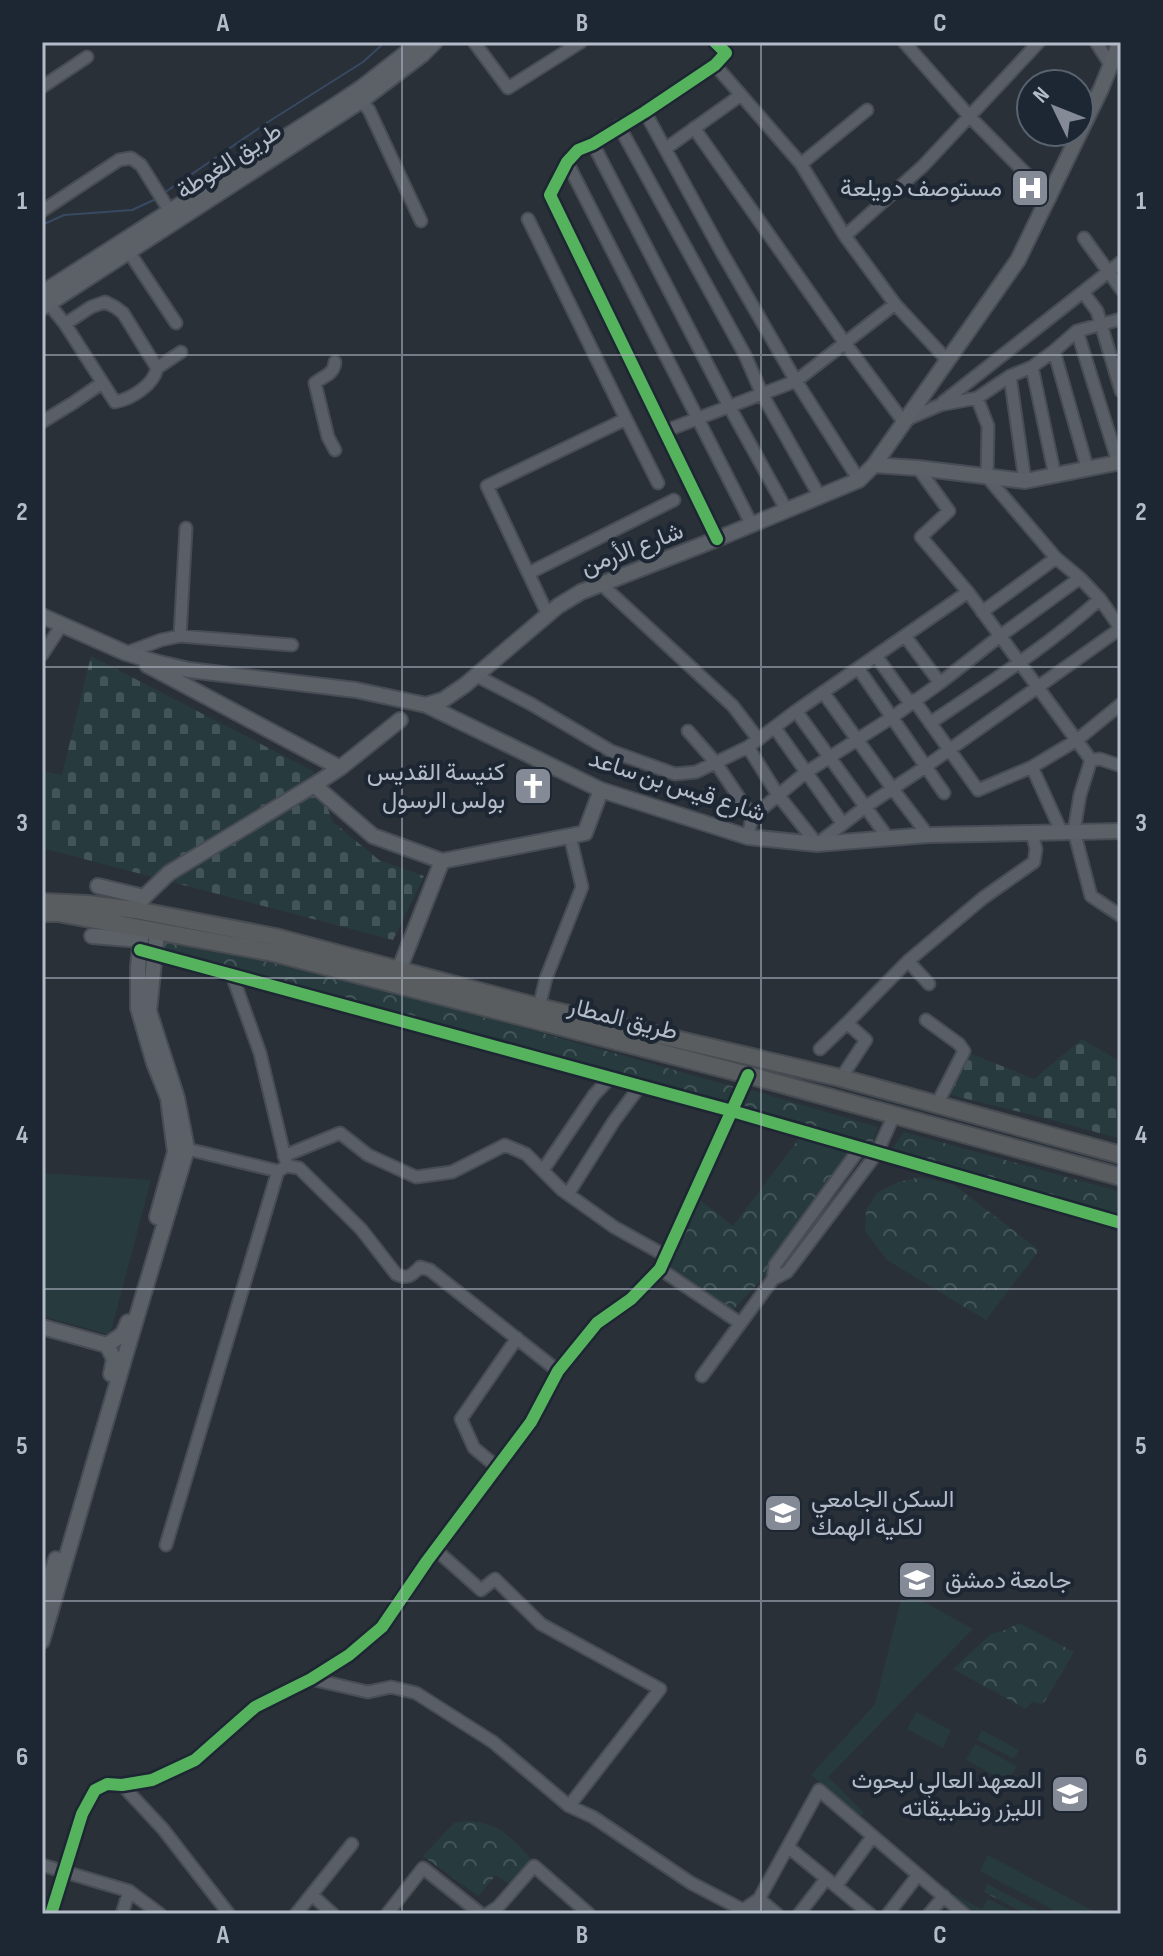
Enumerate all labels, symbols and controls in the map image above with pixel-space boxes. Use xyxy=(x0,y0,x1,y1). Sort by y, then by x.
text: A xyxy=(216,8,230,39)
text: B xyxy=(576,8,588,39)
text: C xyxy=(933,8,947,39)
north arrow xyxy=(1015,68,1095,148)
text: N xyxy=(1028,82,1055,109)
street label: طريق الغوطة xyxy=(171,116,287,206)
hospital icon: مستوصف دويلعة xyxy=(1009,167,1051,209)
place label: مستوصف دويلعة xyxy=(840,174,1002,203)
text: 1 xyxy=(17,186,27,217)
text: 1 xyxy=(1136,186,1146,217)
text: 2 xyxy=(16,497,28,528)
text: 2 xyxy=(1135,497,1147,528)
street label: شارع الأرمن xyxy=(577,516,688,583)
street label: شارع قيس بن ساعد xyxy=(585,744,769,829)
place label: كنيسة القديس بولس الرسول xyxy=(367,758,505,815)
church icon: كنيسة القديس بولس الرسول xyxy=(512,765,554,807)
text: 3 xyxy=(16,808,28,839)
text: 3 xyxy=(1135,808,1147,839)
street label: طريق المطار xyxy=(564,991,681,1047)
text: 4 xyxy=(16,1120,28,1151)
text: 4 xyxy=(1135,1120,1147,1151)
text: 5 xyxy=(16,1431,28,1462)
text: 5 xyxy=(1135,1431,1147,1462)
place label: السكن الجامعي لكلية الهمك xyxy=(811,1485,954,1542)
school or university icon: السكن الجامعي لكلية الهمك xyxy=(762,1492,804,1534)
school or university icon: جامعة دمشق xyxy=(896,1559,938,1601)
place label: جامعة دمشق xyxy=(945,1566,1071,1595)
text: 6 xyxy=(16,1742,28,1773)
text: 6 xyxy=(1135,1742,1147,1773)
place label: المعهد العالي لبحوث الليزر وتطبيقاته xyxy=(851,1766,1042,1823)
school or university icon: المعهد العالي لبحوث الليزر وتطبيقاته xyxy=(1049,1773,1091,1815)
text: A xyxy=(216,1920,230,1951)
text: B xyxy=(576,1920,588,1951)
text: C xyxy=(933,1920,947,1951)

